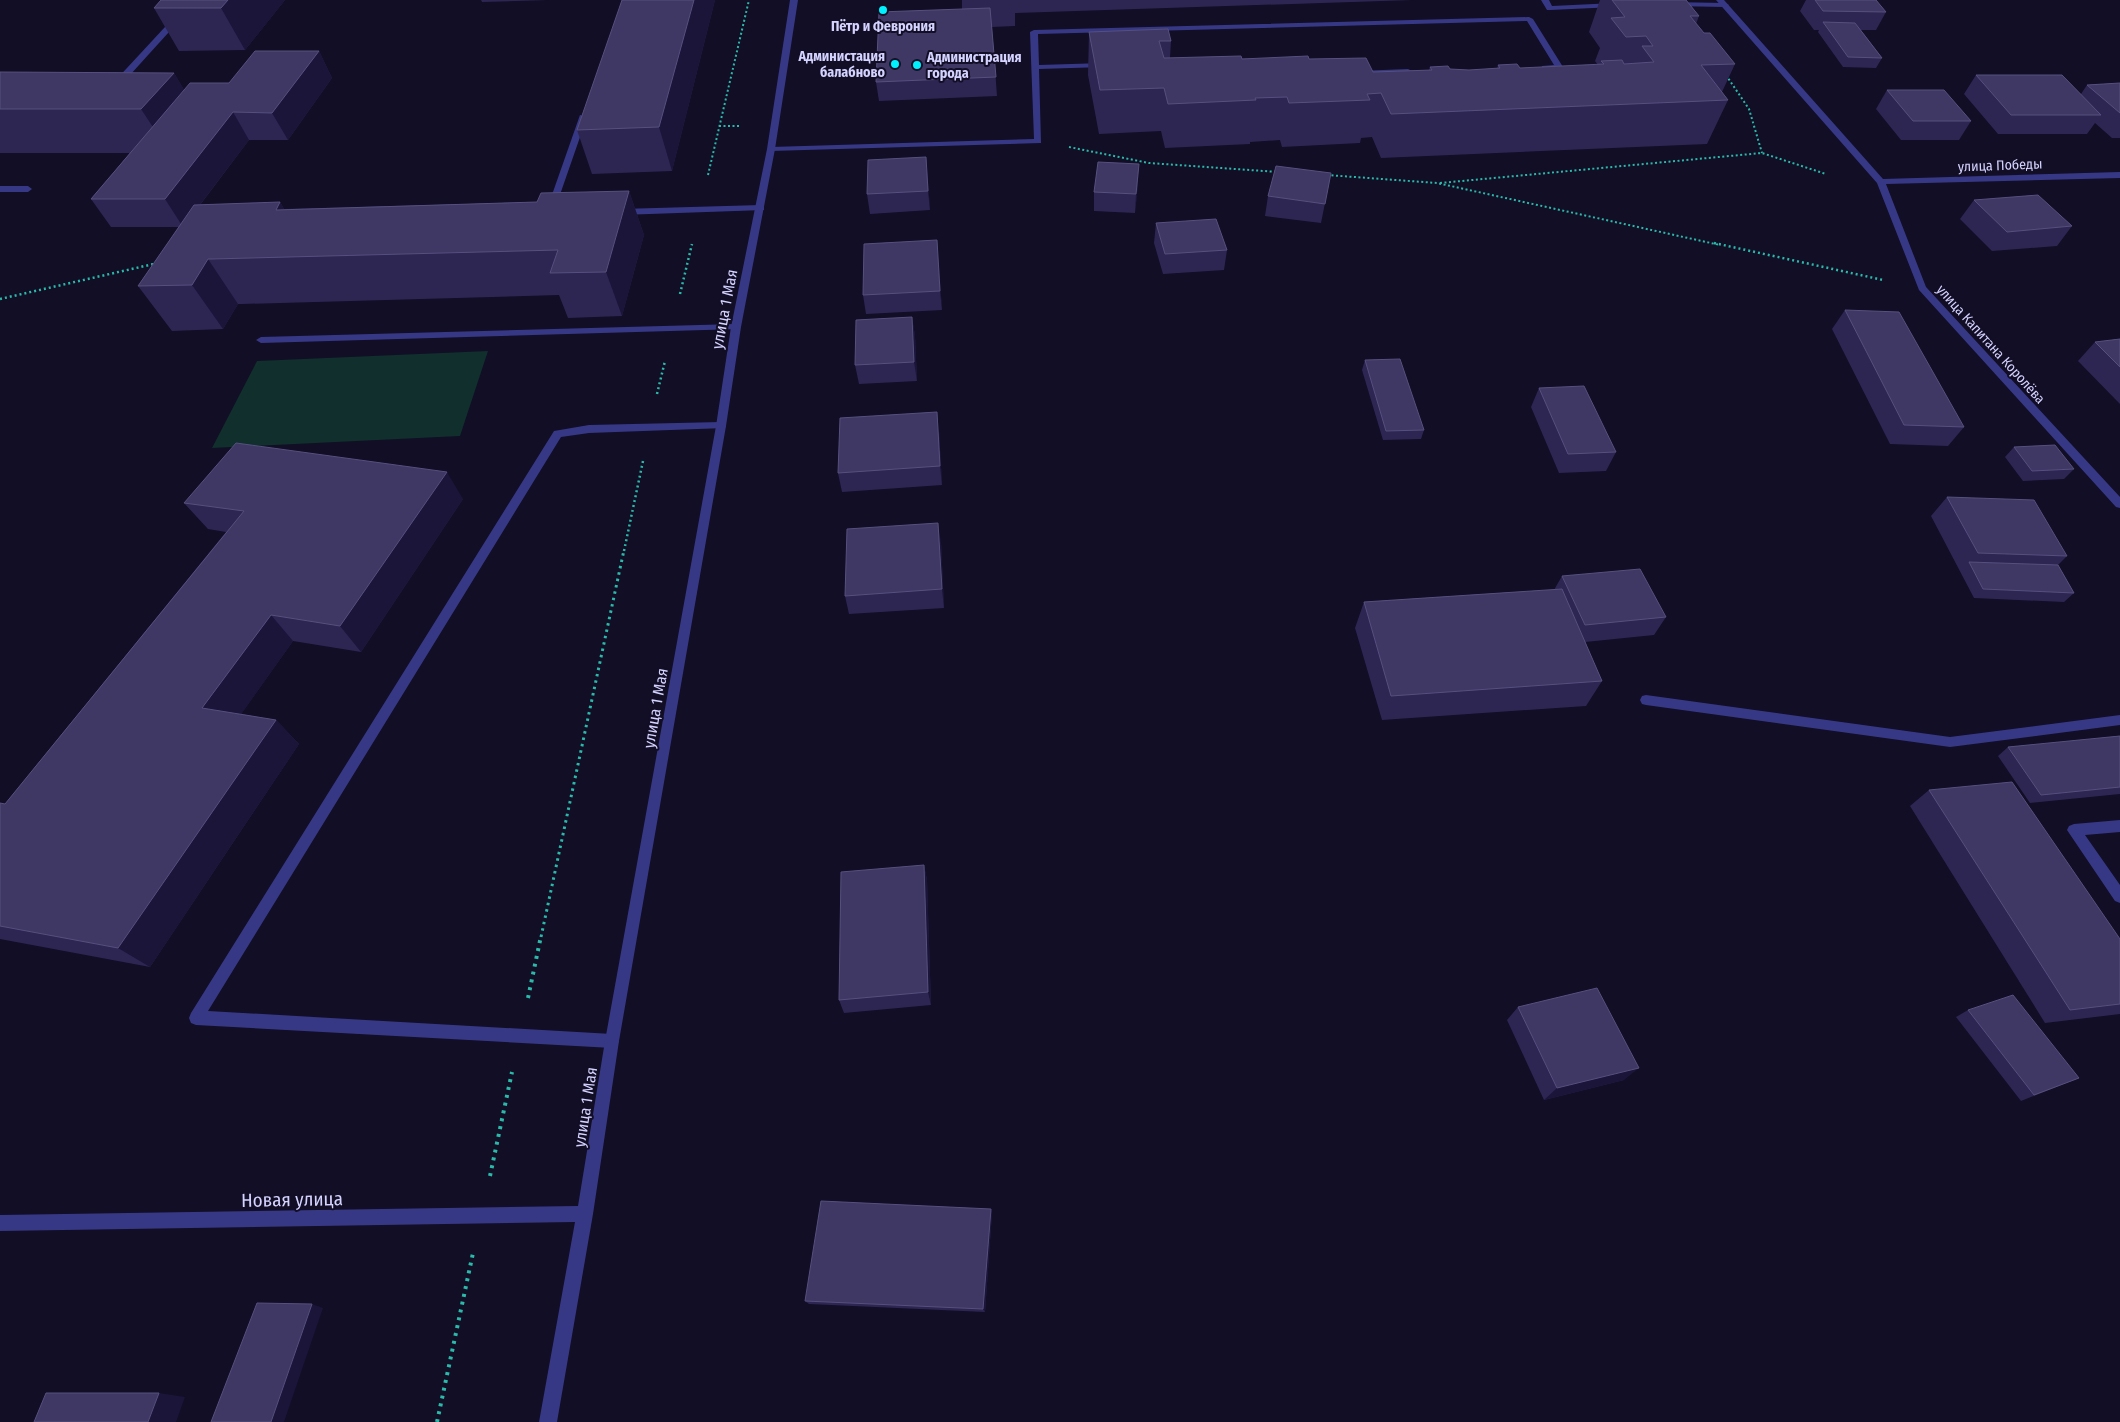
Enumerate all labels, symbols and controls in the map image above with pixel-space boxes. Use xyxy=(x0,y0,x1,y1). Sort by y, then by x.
marker: Пётр и Феврония xyxy=(877,4,889,16)
place label: Пётр и Феврония xyxy=(831,18,935,35)
place label: Администация балабново xyxy=(797,48,886,81)
place label: Администрация города xyxy=(926,49,1022,82)
marker: Администация балабново xyxy=(889,58,901,70)
marker: Администрация города xyxy=(911,59,923,71)
street label: улица Победы xyxy=(1957,156,2043,175)
street label: улица 1 Мая xyxy=(707,268,742,351)
street label: улица Капитана Королёва xyxy=(1933,281,2049,407)
street label: улица 1 Мая xyxy=(639,667,672,750)
street label: улица 1 Мая xyxy=(570,1066,601,1149)
street label: Новая улица xyxy=(241,1187,343,1212)

